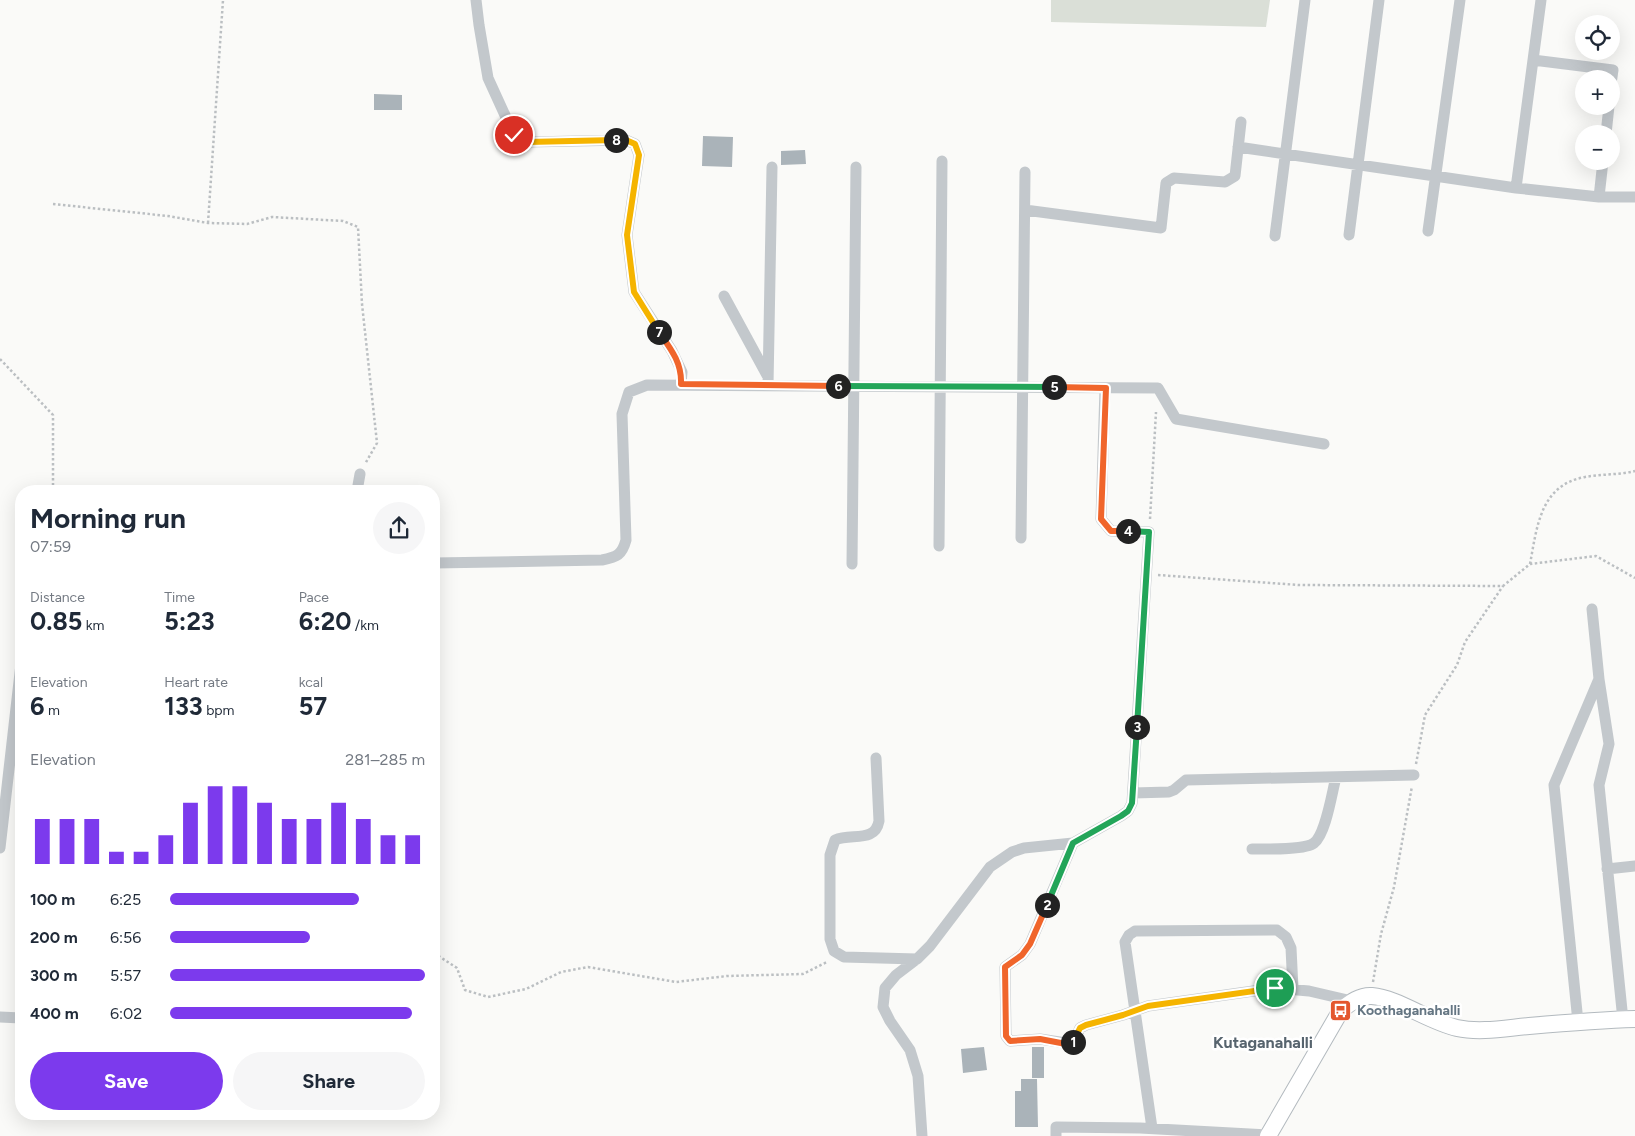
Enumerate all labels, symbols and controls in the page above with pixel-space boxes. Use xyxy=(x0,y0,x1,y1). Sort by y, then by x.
map controls xyxy=(1575,15,1620,170)
button: locate xyxy=(1575,15,1620,60)
button: + xyxy=(1575,70,1620,115)
pin xyxy=(493,114,535,156)
icon: check xyxy=(500,121,528,149)
button: − xyxy=(1575,125,1620,170)
pin: 8 xyxy=(604,128,628,152)
text: 8 xyxy=(612,132,621,149)
pin: 7 xyxy=(646,320,672,344)
text: 7 xyxy=(656,324,663,341)
pin: 6 xyxy=(826,374,850,398)
pin: 5 xyxy=(1042,374,1066,400)
text: 6 xyxy=(834,378,843,395)
text: 5 xyxy=(1050,379,1059,396)
text: Morning run xyxy=(30,501,186,535)
button: share xyxy=(373,502,425,554)
pin: 4 xyxy=(1116,518,1140,544)
text: 4 xyxy=(1124,523,1133,540)
text: 07:59 xyxy=(30,537,71,556)
text: Distance xyxy=(30,589,85,606)
text: Time xyxy=(164,589,195,606)
text: Pace xyxy=(299,589,329,606)
text: 0.85 xyxy=(30,606,82,636)
text: 5:23 xyxy=(164,606,215,636)
text: 6:20 xyxy=(299,606,351,636)
text: km xyxy=(82,617,104,634)
text: /km xyxy=(351,617,379,634)
text: Elevation xyxy=(30,674,88,691)
text: Heart rate xyxy=(164,674,228,691)
text: kcal xyxy=(299,674,323,691)
text: 6 xyxy=(30,691,45,721)
text: 133 xyxy=(164,691,203,721)
text: 57 xyxy=(299,691,327,721)
text: m xyxy=(45,702,60,719)
text: bpm xyxy=(203,702,235,719)
pin: 3 xyxy=(1124,714,1150,740)
text: 3 xyxy=(1134,719,1141,736)
text: Elevation xyxy=(30,750,96,769)
text: 281–285 m xyxy=(345,750,425,769)
text: 100 m xyxy=(30,890,75,909)
text: 6:25 xyxy=(110,890,141,909)
pin: 2 xyxy=(1034,892,1060,918)
text: 2 xyxy=(1043,897,1052,914)
text: 200 m xyxy=(30,928,78,947)
text: 6:56 xyxy=(110,928,141,947)
text: 300 m xyxy=(30,966,77,985)
text: 5:57 xyxy=(110,966,141,985)
pin xyxy=(1254,967,1296,1009)
icon: arrive xyxy=(1261,974,1289,1002)
bus stop icon: Koothaganahalli xyxy=(1329,998,1353,1022)
place label: Koothaganahalli xyxy=(1357,1002,1461,1019)
text: 400 m xyxy=(30,1004,79,1023)
text: 6:02 xyxy=(110,1004,142,1023)
pin: 1 xyxy=(1060,1030,1086,1054)
district label: Kutaganahalli xyxy=(1213,1033,1313,1052)
text: 1 xyxy=(1071,1034,1076,1051)
button: Save xyxy=(30,1052,223,1110)
button: Share xyxy=(233,1052,425,1110)

